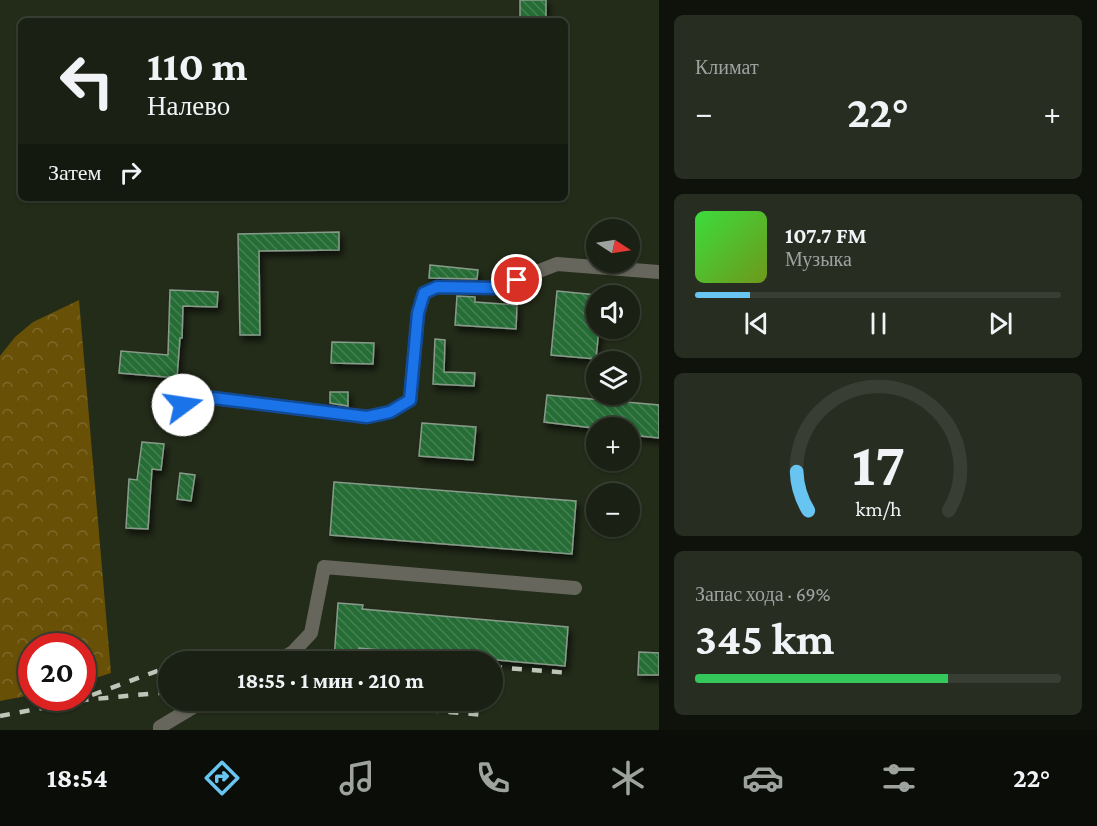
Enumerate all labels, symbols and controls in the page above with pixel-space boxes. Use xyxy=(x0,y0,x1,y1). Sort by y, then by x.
icon: left xyxy=(48,42,126,120)
text: 110 m xyxy=(147,42,248,89)
text: Климат xyxy=(695,56,759,78)
text: 22° xyxy=(847,87,909,137)
text: Налево xyxy=(147,91,230,121)
text: − xyxy=(695,94,712,131)
text: + xyxy=(1044,94,1061,131)
icon: right xyxy=(114,156,147,189)
text: Затем xyxy=(48,160,102,185)
north arrow xyxy=(586,219,640,273)
map controls xyxy=(586,219,640,537)
text: 107.7 FM xyxy=(785,223,867,248)
text: Музыка xyxy=(785,248,852,270)
pin xyxy=(491,254,542,305)
icon: arrive xyxy=(500,263,533,296)
button: sound xyxy=(586,285,640,339)
icon: previous xyxy=(740,307,773,340)
icon: pause xyxy=(862,307,895,340)
icon: next xyxy=(984,307,1017,340)
button: layers xyxy=(586,351,640,405)
position arrow xyxy=(151,373,215,437)
button: + xyxy=(586,417,640,471)
text: 17 xyxy=(851,430,905,499)
button: − xyxy=(586,483,640,537)
text: km/h xyxy=(855,498,902,522)
text: Запас хода · 69% xyxy=(695,583,830,605)
text: 345 km xyxy=(695,614,834,664)
speed limit sign: 20 xyxy=(18,633,96,711)
text: 18:55 · 1 мин · 210 m xyxy=(237,668,424,693)
icon: directions xyxy=(201,757,243,799)
icon: music xyxy=(336,757,378,799)
icon: phone xyxy=(472,757,514,799)
icon: climate xyxy=(607,757,649,799)
icon: car xyxy=(742,757,784,799)
icon: filters xyxy=(878,757,920,799)
text: 18:54 xyxy=(47,763,108,793)
text: 22° xyxy=(1013,763,1050,793)

